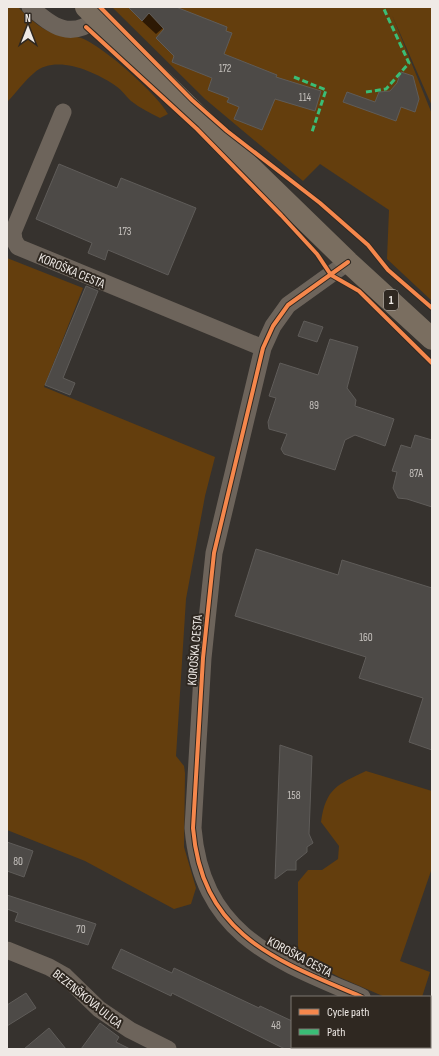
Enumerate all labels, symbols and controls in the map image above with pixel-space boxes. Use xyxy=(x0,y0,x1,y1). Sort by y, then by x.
north arrow xyxy=(8,8,48,48)
text: N xyxy=(25,12,31,25)
house number: 172 xyxy=(219,62,232,75)
house number: 114 xyxy=(299,91,312,104)
house number: 173 xyxy=(119,225,132,238)
street label: KOROŠKA CESTA xyxy=(36,249,108,292)
road number: 1 xyxy=(384,290,398,310)
house number: 89 xyxy=(309,399,319,412)
house number: 87A xyxy=(409,467,423,480)
street label: KOROŠKA CESTA xyxy=(183,614,206,686)
house number: 160 xyxy=(359,631,373,644)
house number: 158 xyxy=(287,789,301,802)
house number: 80 xyxy=(13,855,23,868)
house number: 70 xyxy=(76,923,86,936)
street label: KOROŠKA CESTA xyxy=(264,932,335,981)
street label: BEZENŠKOVA ULICA xyxy=(49,965,126,1032)
legend xyxy=(291,996,431,1048)
text: Cycle path xyxy=(327,1005,369,1020)
house number: 48 xyxy=(271,1019,281,1032)
text: Path xyxy=(327,1025,345,1040)

